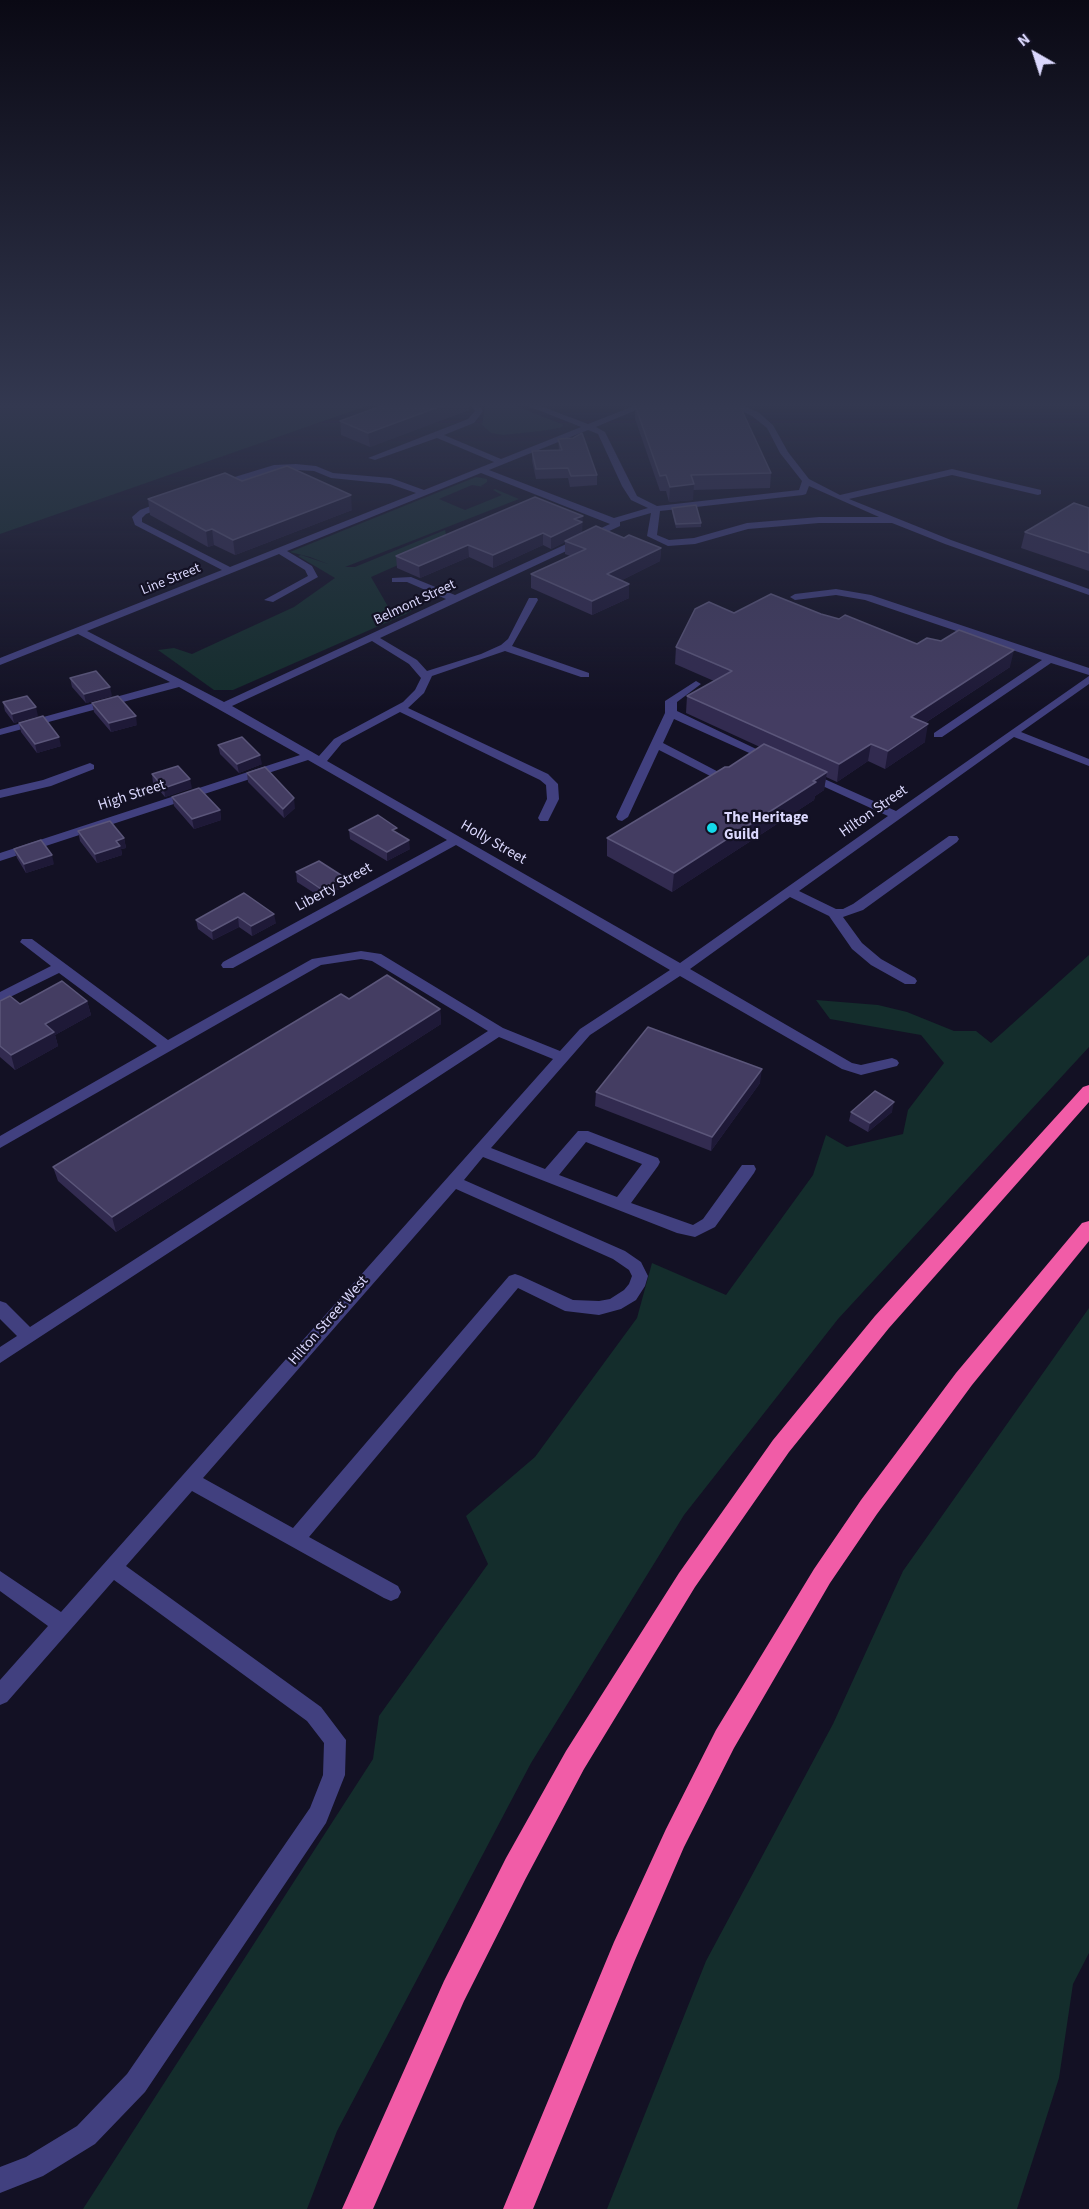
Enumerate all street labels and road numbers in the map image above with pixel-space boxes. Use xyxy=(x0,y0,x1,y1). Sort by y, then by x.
street label: Line Street xyxy=(139,560,203,600)
street label: Belmont Street xyxy=(371,577,459,629)
street label: High Street xyxy=(96,777,168,815)
street label: Hilton Street xyxy=(836,782,912,842)
street label: Holly Street xyxy=(457,817,529,869)
street label: Liberty Street xyxy=(293,860,375,916)
street label: Hilton Street West xyxy=(285,1273,373,1369)

